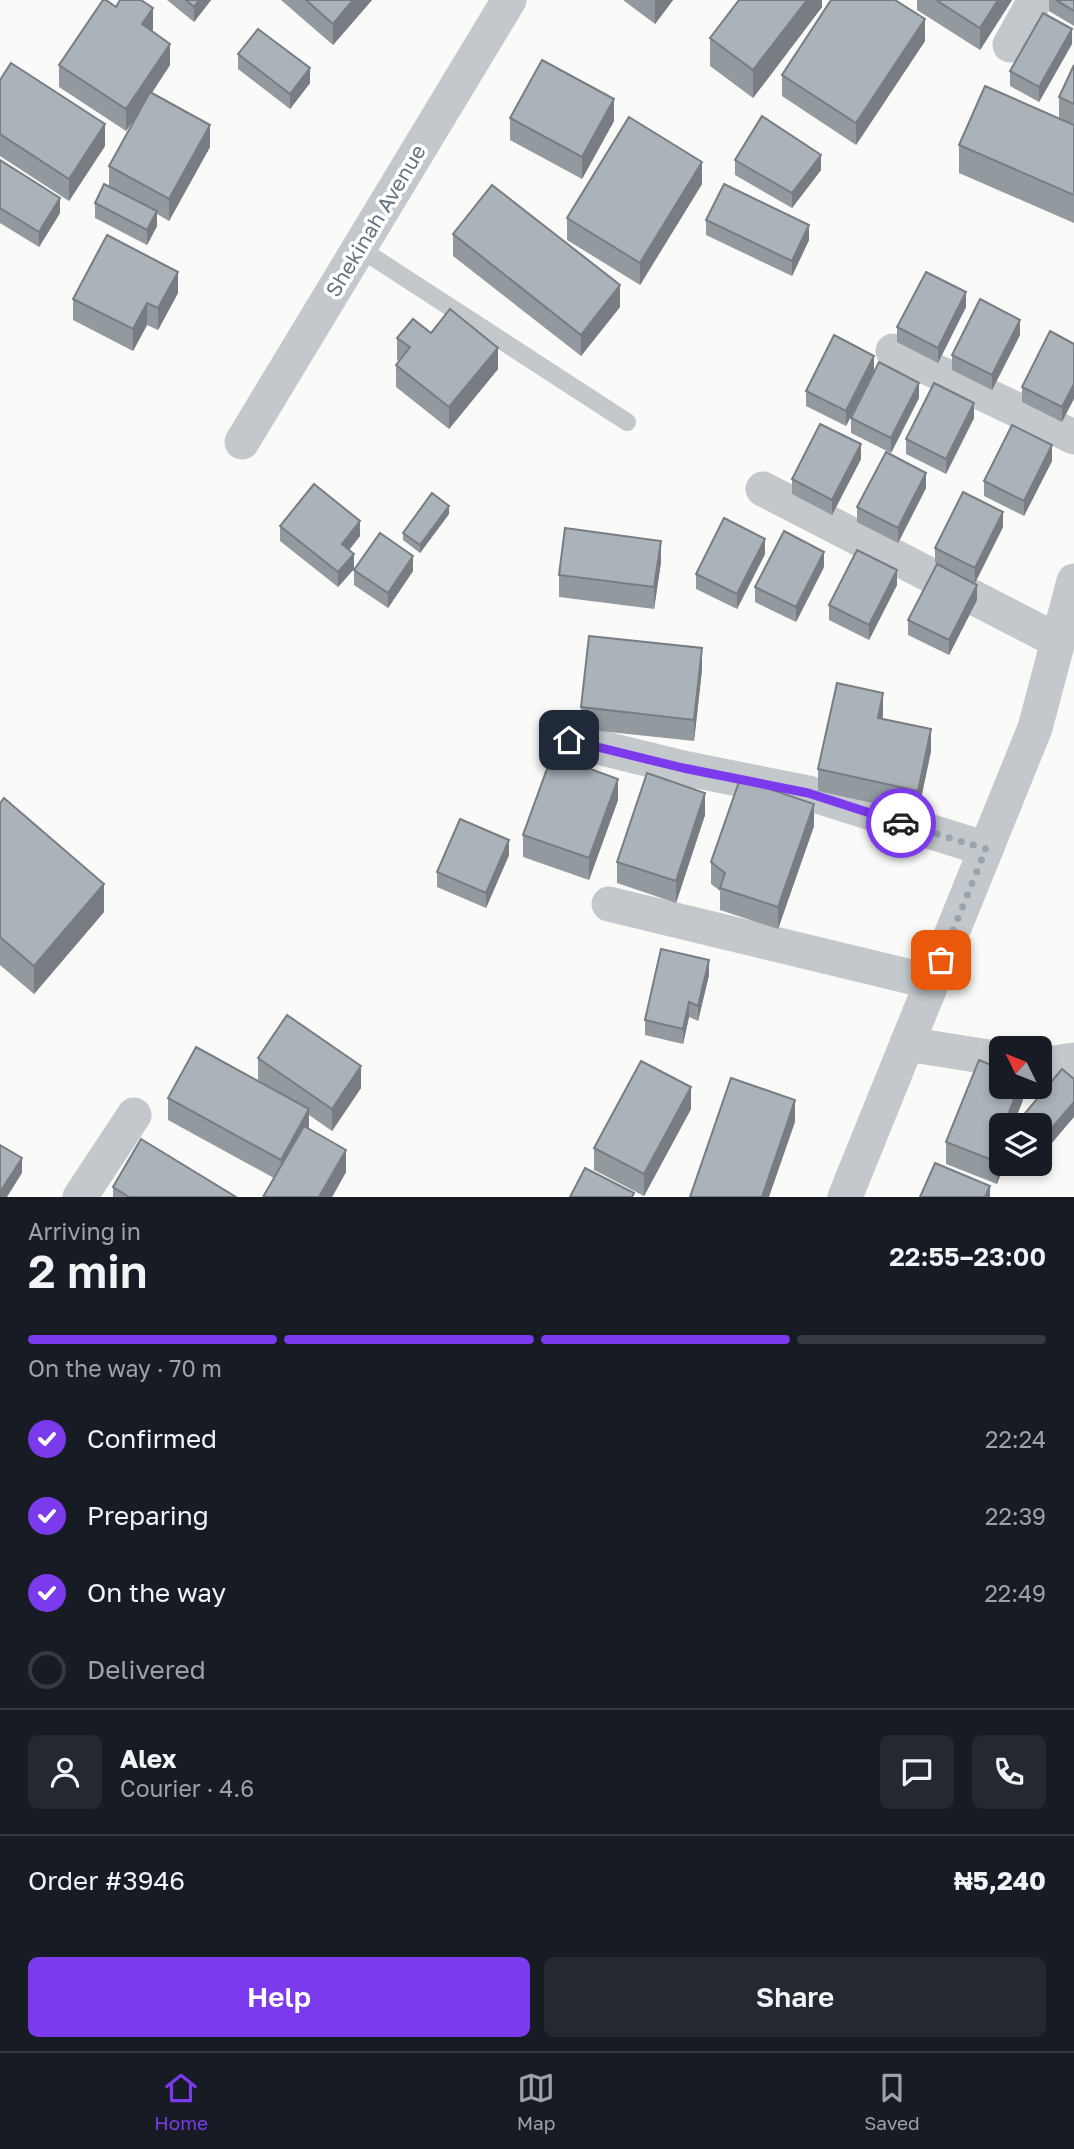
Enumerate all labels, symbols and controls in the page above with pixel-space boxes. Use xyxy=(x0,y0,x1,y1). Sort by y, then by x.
street label: Shekinah Avenue xyxy=(319,140,431,301)
pin xyxy=(539,710,599,770)
icon: home xyxy=(550,721,588,759)
courier xyxy=(866,788,936,858)
icon: car xyxy=(882,804,920,842)
pin xyxy=(911,930,971,990)
icon: bag xyxy=(922,941,960,979)
north arrow xyxy=(989,1036,1052,1099)
map controls xyxy=(989,1036,1052,1176)
button: layers xyxy=(989,1113,1052,1176)
text: Arriving in xyxy=(28,1217,141,1245)
text: 22:55–23:00 xyxy=(889,1241,1046,1272)
text: 2 min xyxy=(28,1243,148,1298)
text: On the way · 70 m xyxy=(28,1354,222,1382)
icon: check xyxy=(28,1420,66,1458)
text: Confirmed xyxy=(87,1423,217,1454)
text: 22:24 xyxy=(985,1425,1046,1453)
icon: check xyxy=(28,1497,66,1535)
text: Preparing xyxy=(87,1500,209,1531)
text: 22:39 xyxy=(985,1502,1046,1530)
icon: check xyxy=(28,1574,66,1612)
text: On the way xyxy=(87,1577,226,1608)
text: 22:49 xyxy=(984,1579,1046,1607)
text: Delivered xyxy=(87,1654,206,1685)
button: person xyxy=(28,1735,102,1809)
button: chat xyxy=(880,1735,954,1809)
button: phone xyxy=(972,1735,1046,1809)
text: Alex xyxy=(120,1743,177,1774)
text: Courier · 4.6 xyxy=(120,1774,254,1802)
text: Order #3946 xyxy=(28,1865,185,1896)
text: ₦5,240 xyxy=(954,1865,1046,1896)
button: Help xyxy=(28,1957,530,2037)
button: Share xyxy=(544,1957,1046,2037)
tab: Home xyxy=(154,2069,208,2134)
tab: Map xyxy=(517,2069,555,2134)
tab: Saved xyxy=(864,2069,920,2134)

